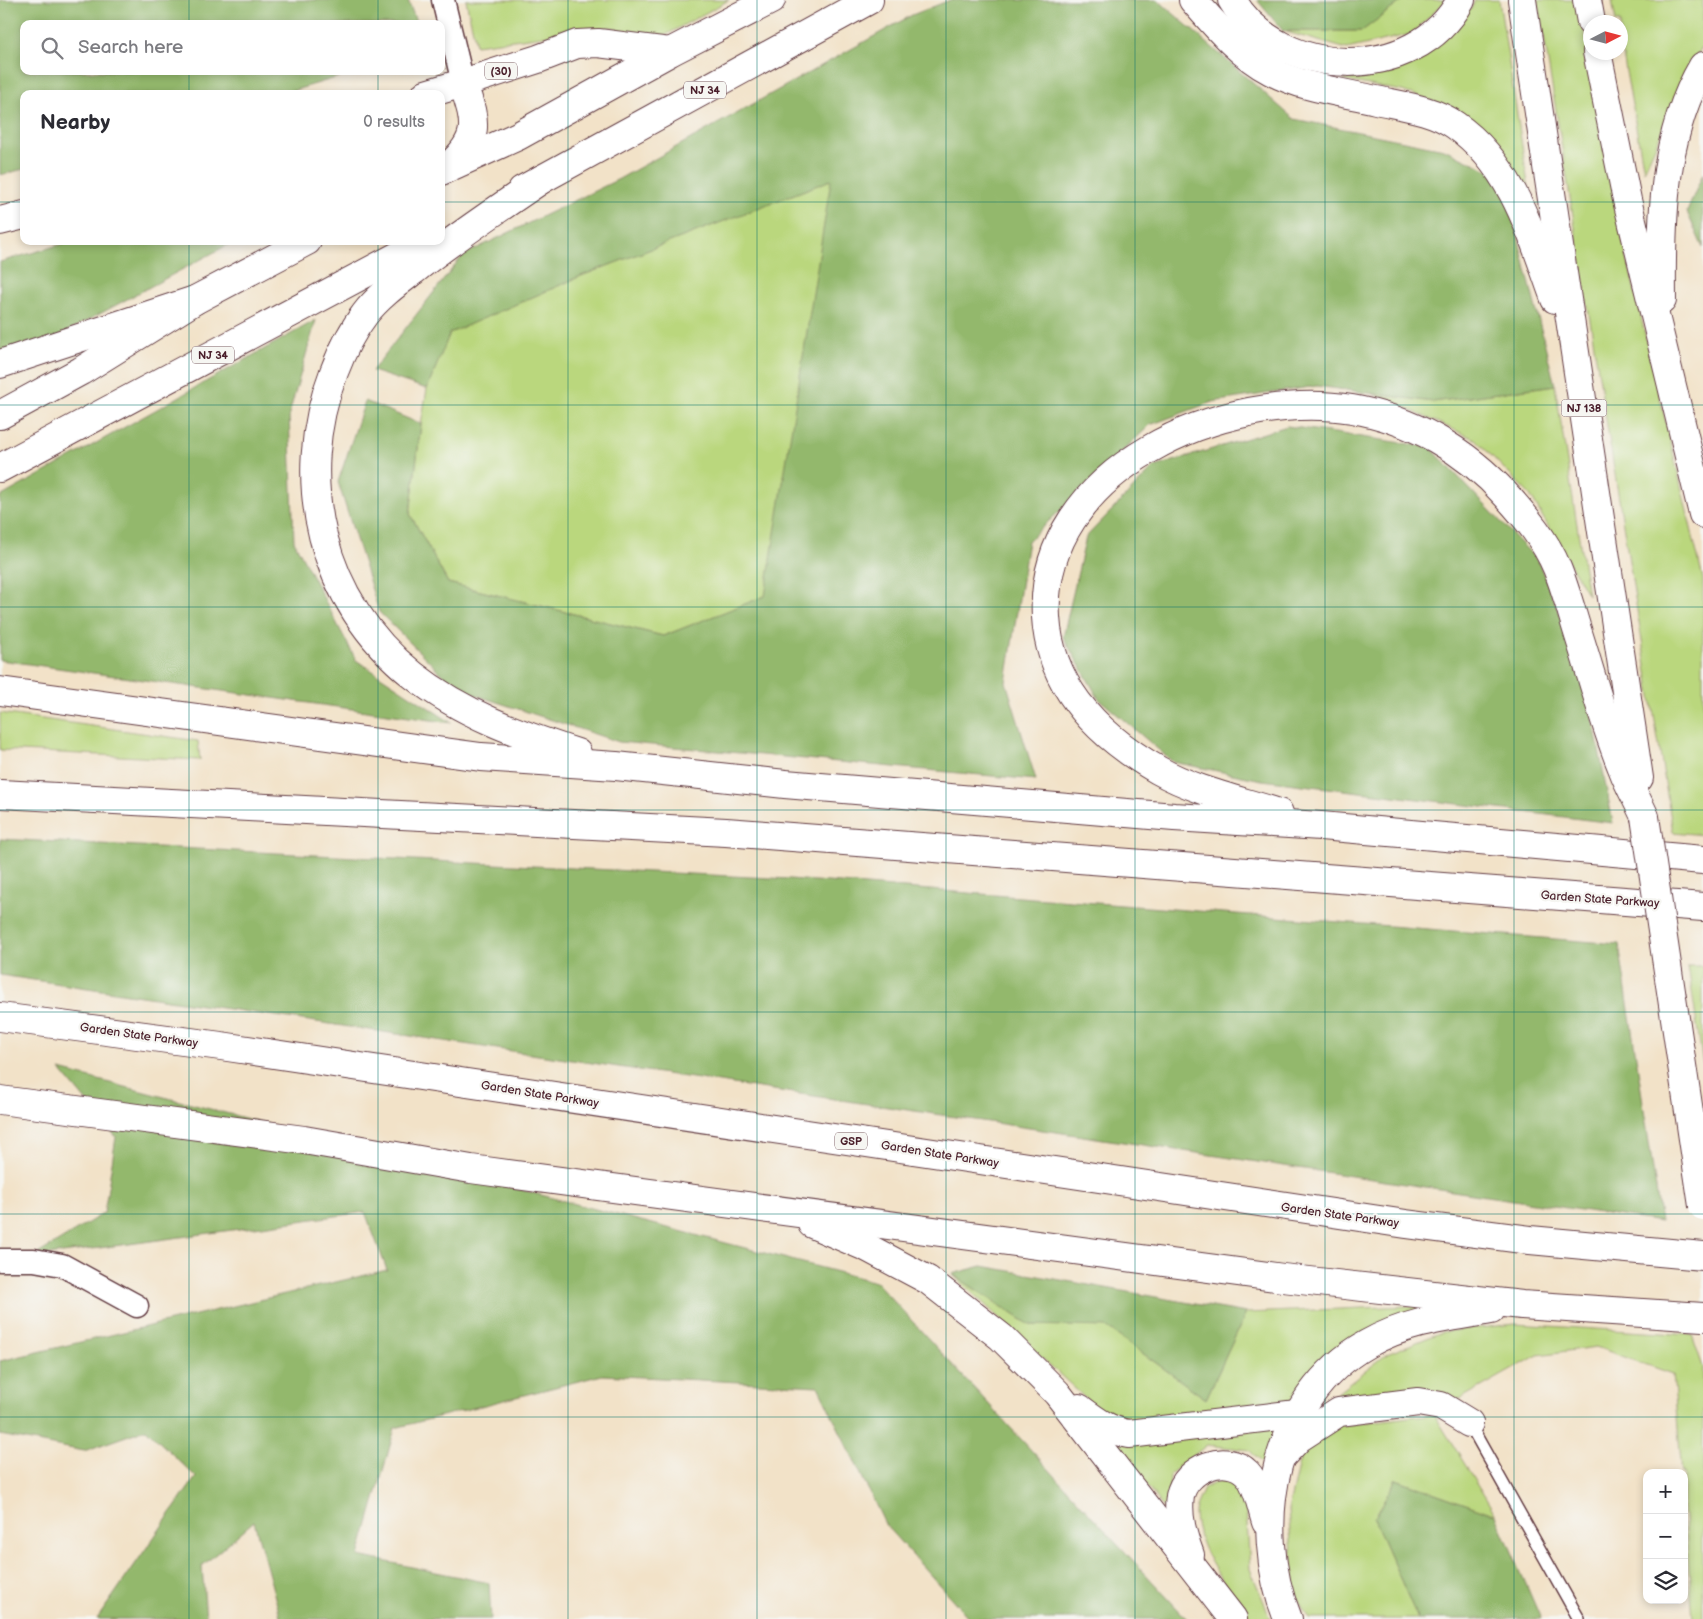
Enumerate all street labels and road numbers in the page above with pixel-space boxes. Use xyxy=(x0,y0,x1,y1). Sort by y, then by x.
road number: (30) xyxy=(485,62,517,80)
road number: NJ 34 xyxy=(684,82,726,98)
road number: NJ 34 xyxy=(192,346,234,364)
road number: NJ 138 xyxy=(1562,399,1606,416)
street label: Garden State Parkway xyxy=(1540,888,1660,911)
street label: Garden State Parkway xyxy=(79,1020,199,1051)
street label: Garden State Parkway xyxy=(480,1078,600,1111)
road number: GSP xyxy=(835,1132,867,1150)
street label: Garden State Parkway xyxy=(880,1138,1000,1171)
street label: Garden State Parkway xyxy=(1280,1200,1400,1231)

